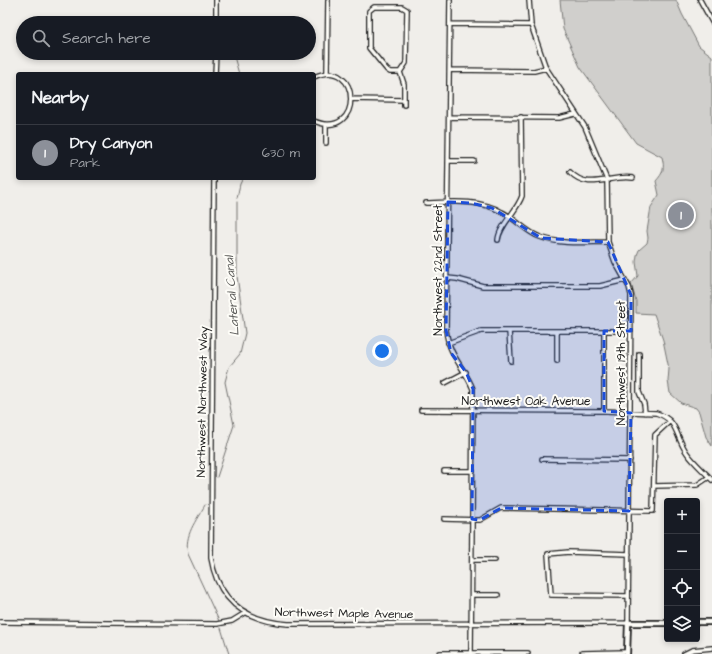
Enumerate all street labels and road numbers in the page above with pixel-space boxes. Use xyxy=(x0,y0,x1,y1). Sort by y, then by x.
street label: Northwest 22nd Street xyxy=(430,204,447,336)
street label: Northwest 19th Street xyxy=(613,301,630,425)
street label: Northwest Northwest Way xyxy=(193,326,213,478)
street label: Northwest Oak Avenue xyxy=(462,393,591,410)
street label: Northwest Maple Avenue xyxy=(275,604,414,623)

